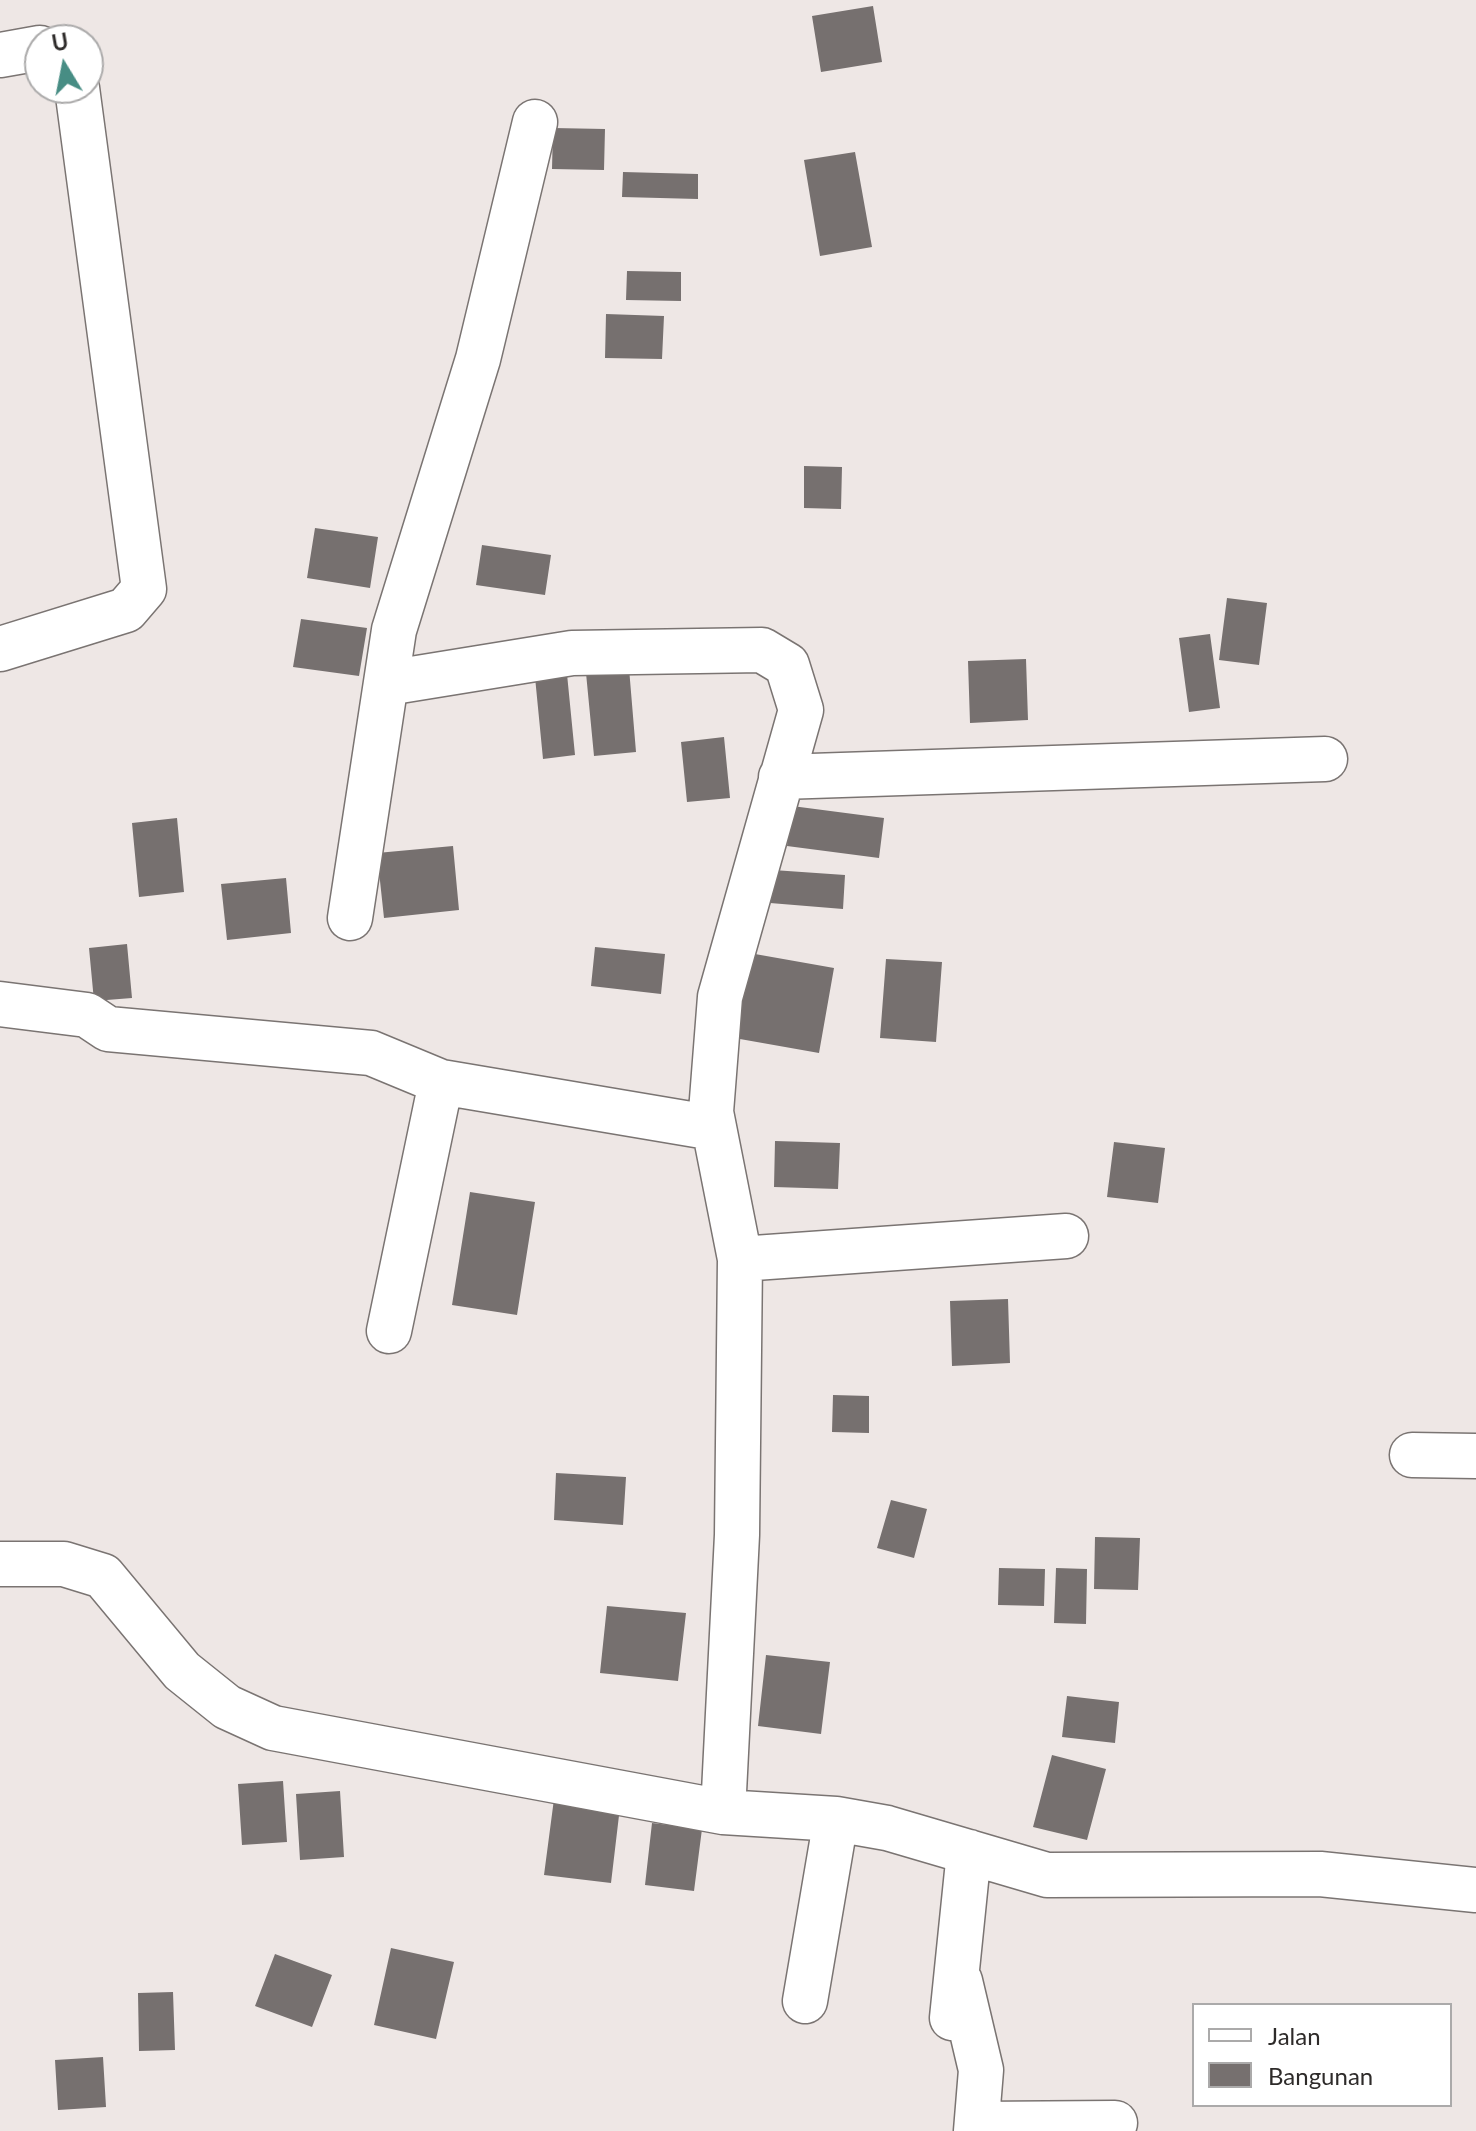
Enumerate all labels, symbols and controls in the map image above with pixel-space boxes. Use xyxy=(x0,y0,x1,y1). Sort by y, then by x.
north arrow xyxy=(24,24,104,104)
text: U xyxy=(50,27,70,57)
legend xyxy=(1192,2003,1452,2107)
text: Jalan xyxy=(1268,2021,1321,2050)
text: Bangunan xyxy=(1268,2061,1373,2090)

